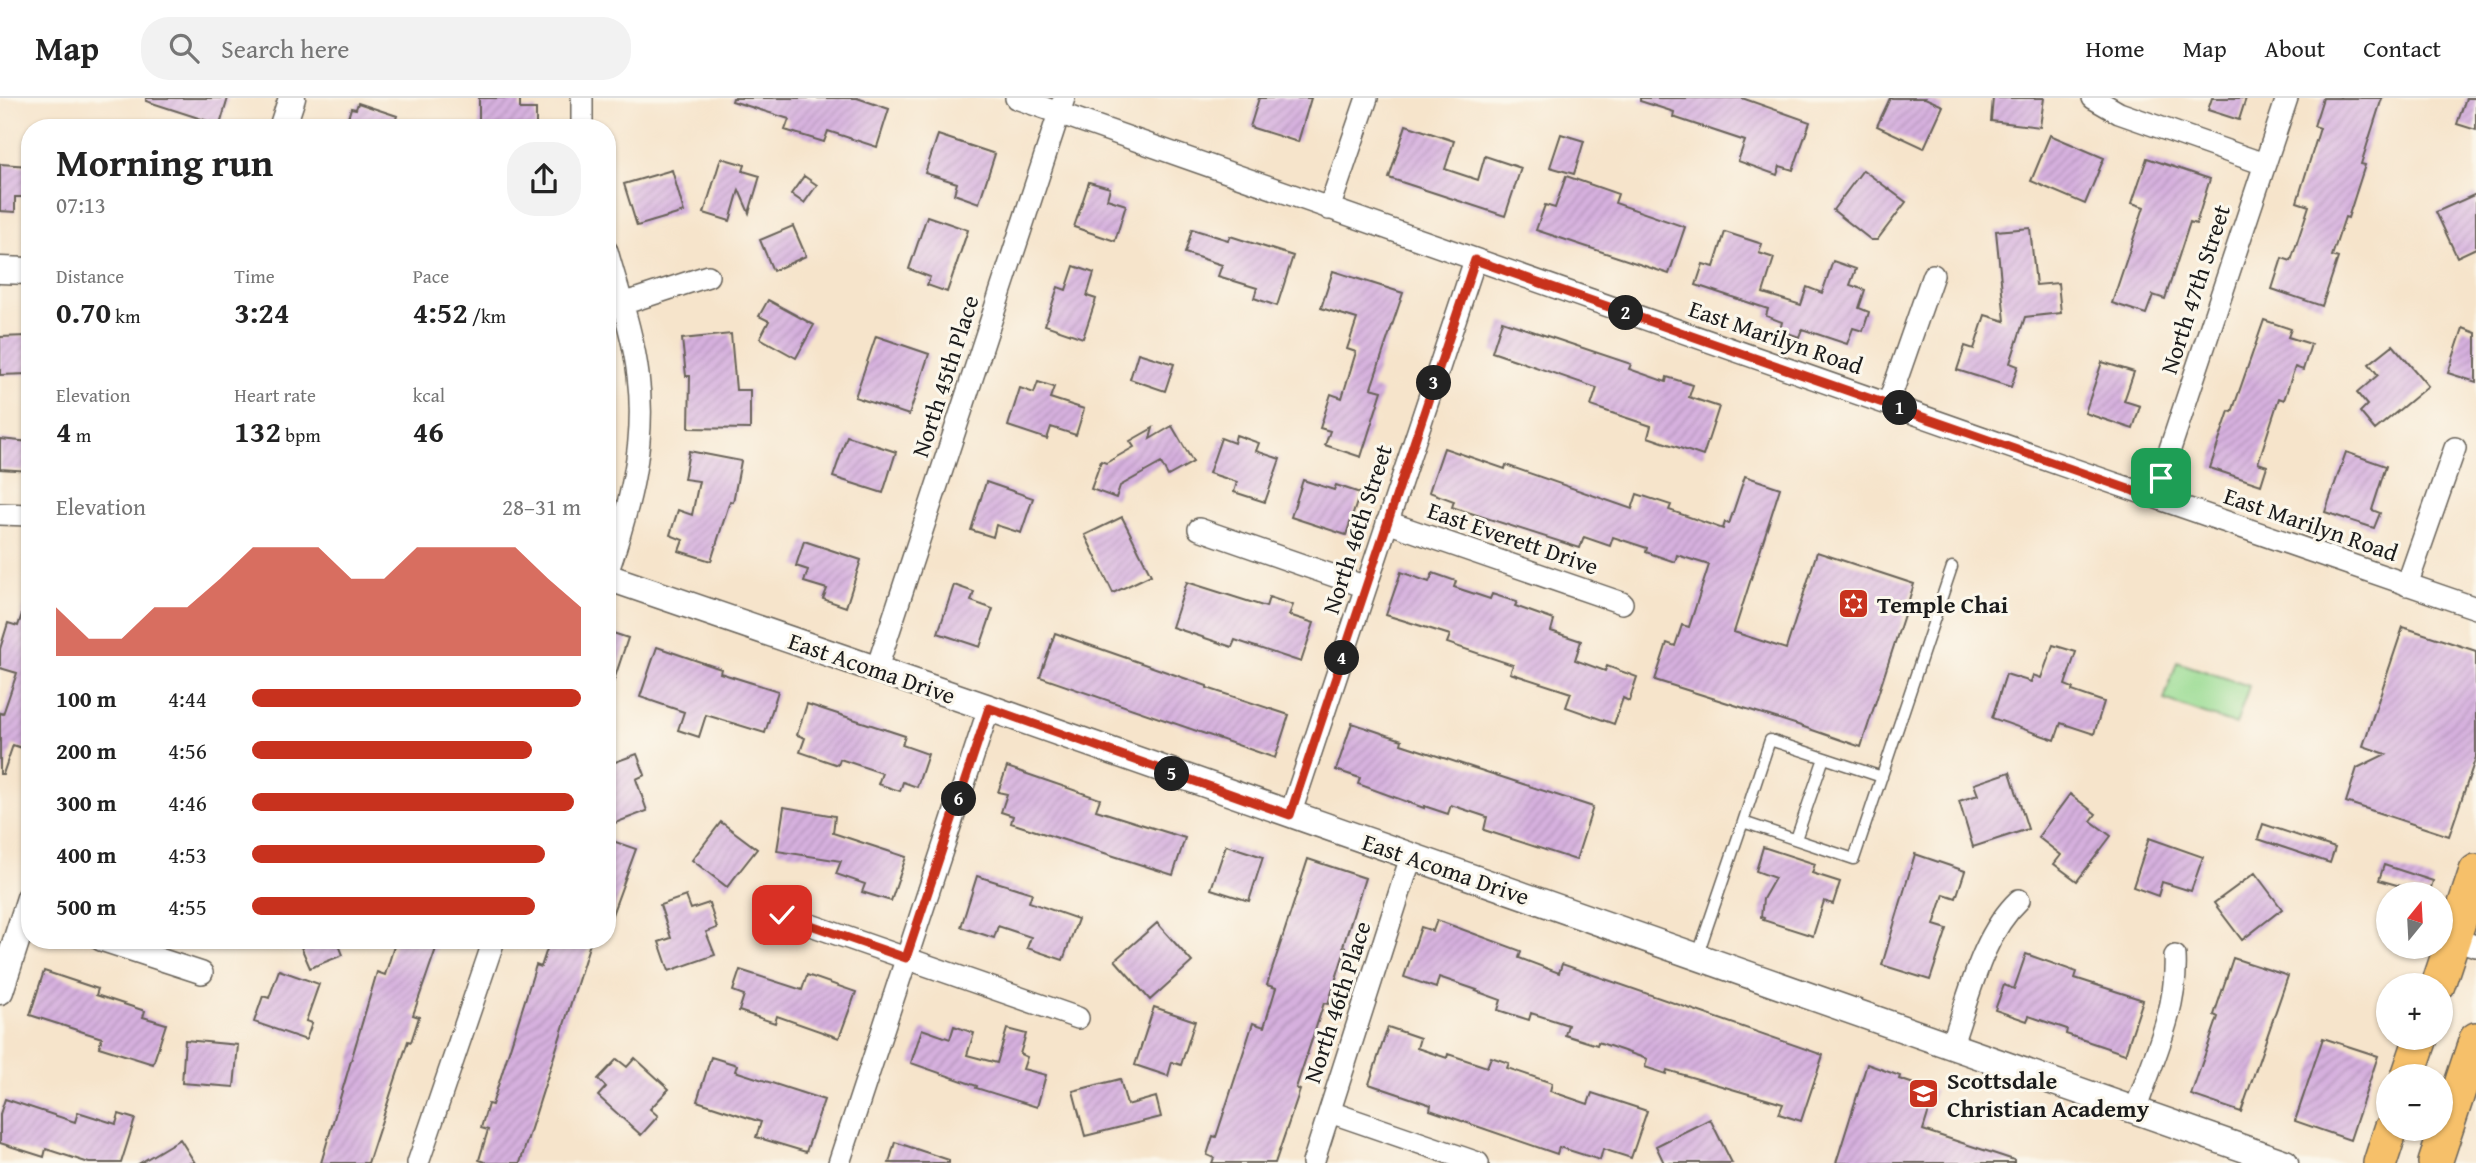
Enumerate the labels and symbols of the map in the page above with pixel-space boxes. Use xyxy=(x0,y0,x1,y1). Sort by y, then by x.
street label: North 47th Street xyxy=(2151,199,2239,378)
street label: North 45th Place xyxy=(902,291,988,461)
street label: East Marilyn Road xyxy=(1684,291,1868,383)
pin: 2 xyxy=(1608,296,1644,330)
pin: 3 xyxy=(1416,366,1452,400)
pin: 1 xyxy=(1882,390,1918,426)
street label: North 46th Street xyxy=(1313,439,1401,618)
pin xyxy=(2131,448,2191,508)
street label: East Marilyn Road xyxy=(2219,478,2403,570)
street label: East Everett Drive xyxy=(1423,492,1603,584)
synagogue icon: Temple Chai xyxy=(1837,587,1871,621)
place label: Temple Chai xyxy=(1877,587,2008,622)
street label: East Acoma Drive xyxy=(784,623,960,713)
pin: 4 xyxy=(1324,640,1360,676)
pin: 5 xyxy=(1154,756,1190,792)
pin: 6 xyxy=(942,782,976,816)
street label: East Acoma Drive xyxy=(1358,824,1534,914)
north arrow xyxy=(2376,882,2454,959)
pin xyxy=(752,885,812,945)
street label: North 46th Place xyxy=(1294,917,1380,1087)
place label: Scottsdale Christian Academy xyxy=(1947,1063,2150,1126)
school or university icon: Scottsdale Christian Academy xyxy=(1907,1077,1941,1111)

